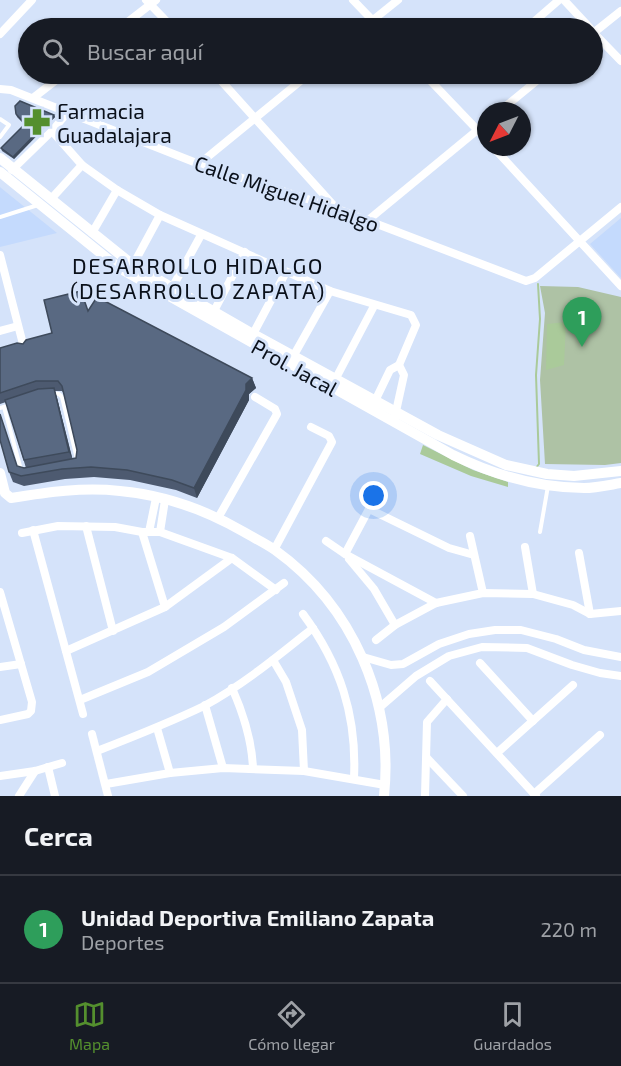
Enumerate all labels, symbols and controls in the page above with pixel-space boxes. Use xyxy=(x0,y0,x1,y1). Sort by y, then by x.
search box xyxy=(18,18,603,84)
icon: search xyxy=(39,35,72,68)
text: Buscar aquí xyxy=(87,38,203,64)
place label: Farmacia Guadalajara xyxy=(57,98,172,148)
north arrow xyxy=(477,102,531,156)
pharmacy icon: Farmacia Guadalajara xyxy=(22,107,52,137)
street label: Calle Miguel Hidalgo xyxy=(191,150,383,236)
district label: DESARROLLO HIDALGO (DESARROLLO ZAPATA) xyxy=(70,252,326,303)
pin: 1 xyxy=(562,298,602,347)
street label: Prol. Jacal xyxy=(248,333,343,401)
your location xyxy=(359,481,388,510)
text: Cerca xyxy=(24,820,93,851)
text: Unidad Deportiva Emiliano Zapata xyxy=(81,904,434,930)
text: 1 xyxy=(39,917,48,941)
text: 220 m xyxy=(540,917,597,941)
text: Deportes xyxy=(81,930,165,954)
tab: Mapa xyxy=(69,998,110,1053)
tab: Cómo llegar xyxy=(248,998,335,1053)
tab: Guardados xyxy=(473,998,552,1053)

